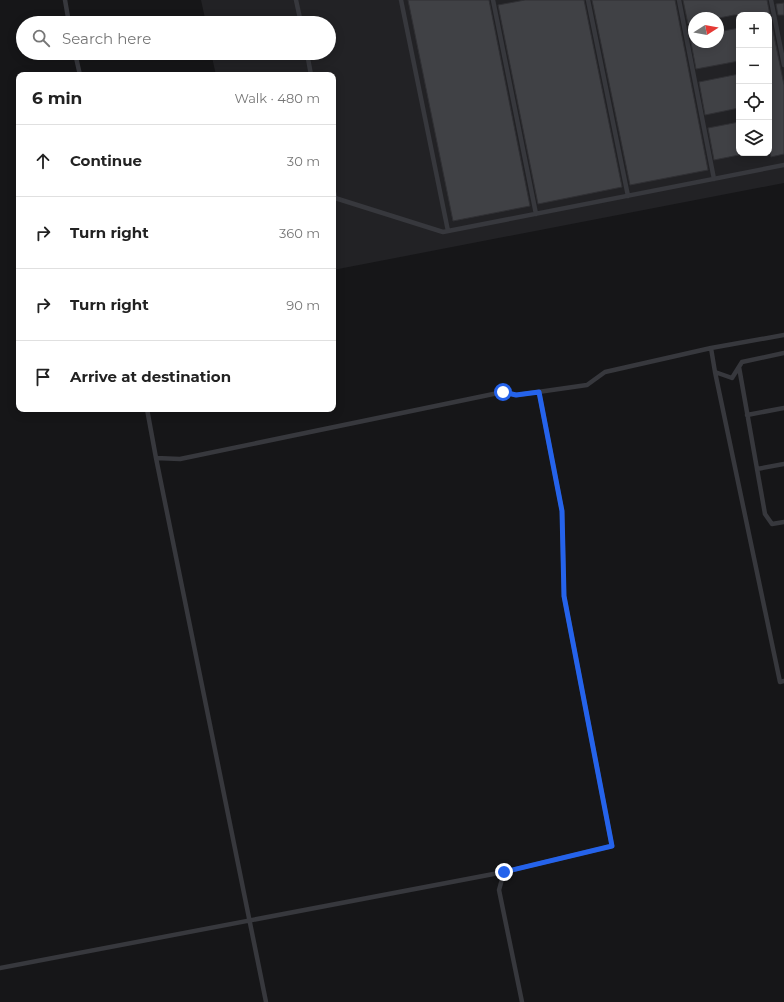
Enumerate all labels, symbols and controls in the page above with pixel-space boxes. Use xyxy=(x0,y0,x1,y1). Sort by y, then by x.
north arrow xyxy=(688,12,724,48)
map controls xyxy=(736,12,772,156)
button: + xyxy=(736,12,772,48)
search box xyxy=(16,16,336,60)
icon: search xyxy=(30,27,52,49)
text: Search here xyxy=(62,29,151,48)
button: − xyxy=(736,48,772,84)
button: locate xyxy=(736,84,772,120)
text: 6 min xyxy=(32,88,82,108)
text: Walk · 480 m xyxy=(234,90,320,106)
button: layers xyxy=(736,120,772,156)
icon: ahead xyxy=(32,150,54,172)
text: Continue xyxy=(70,151,142,170)
text: 30 m xyxy=(287,153,320,169)
icon: right xyxy=(32,222,54,244)
text: Turn right xyxy=(70,223,149,242)
text: 360 m xyxy=(279,225,320,241)
icon: right xyxy=(32,294,54,316)
text: Turn right xyxy=(70,295,149,314)
text: 90 m xyxy=(286,297,320,313)
icon: arrive xyxy=(32,366,54,388)
text: Arrive at destination xyxy=(70,367,231,386)
route start xyxy=(494,383,512,401)
route end xyxy=(495,863,513,881)

